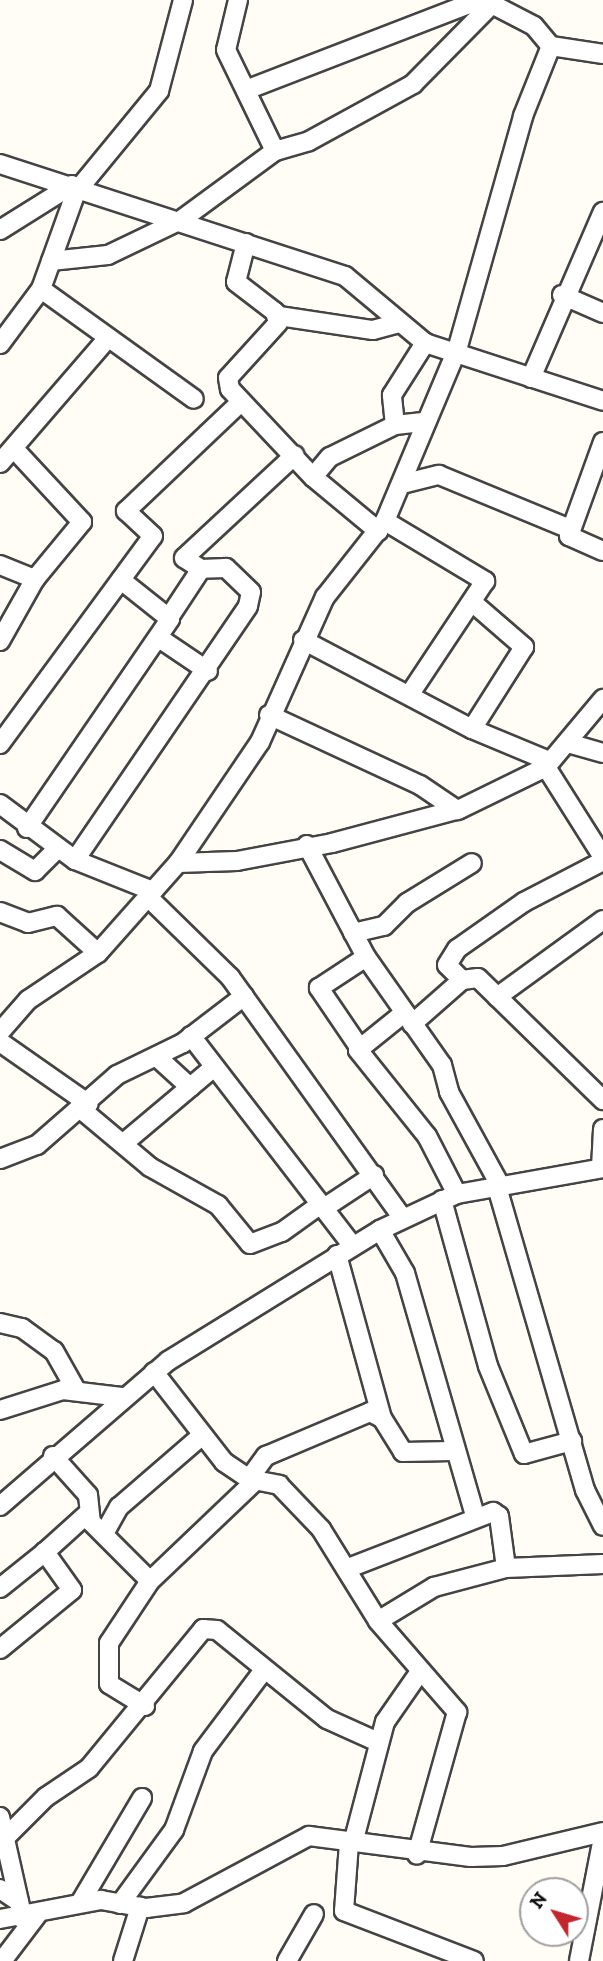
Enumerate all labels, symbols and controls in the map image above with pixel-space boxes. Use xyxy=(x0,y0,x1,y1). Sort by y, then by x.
north arrow xyxy=(519,1877,589,1947)
text: N xyxy=(525,1888,552,1913)

